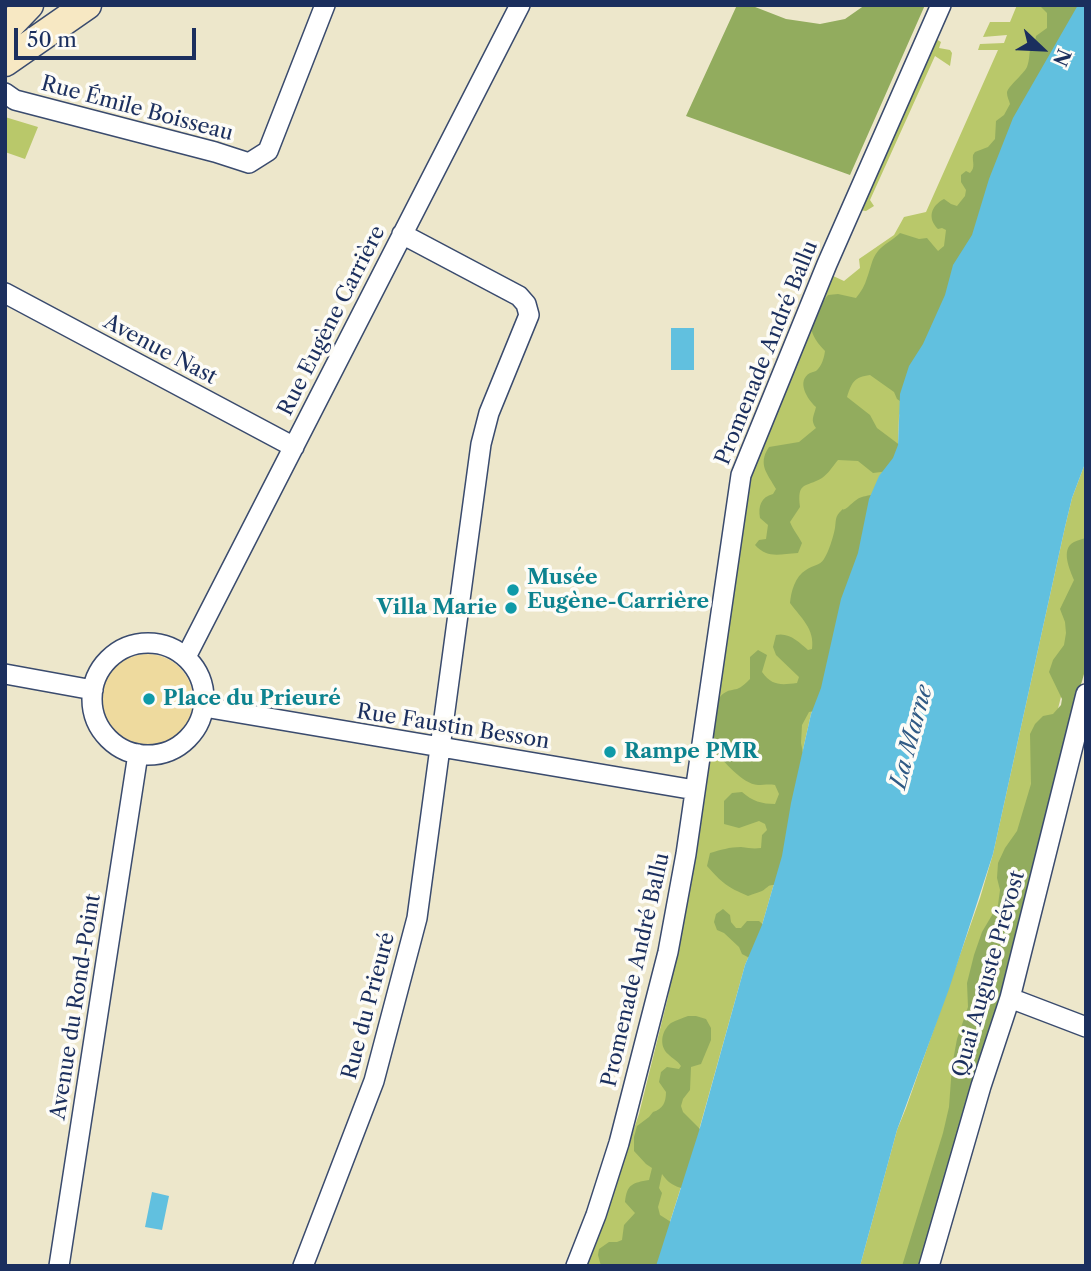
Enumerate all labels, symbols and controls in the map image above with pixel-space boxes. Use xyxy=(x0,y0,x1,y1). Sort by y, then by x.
scale bar xyxy=(18,14,200,58)
north arrow xyxy=(1007,14,1077,84)
text: 50 m xyxy=(27,27,77,52)
text: N xyxy=(1048,45,1076,69)
street label: Rue Émile Boisseau xyxy=(38,71,236,147)
street label: Rue Eugène Carrière xyxy=(273,222,391,420)
street label: Promenade André Ballu xyxy=(710,237,824,469)
street label: Avenue Nast xyxy=(99,310,221,390)
place label: Musée Eugène-Carrière xyxy=(527,565,709,615)
marker: Musée Eugène-Carrière xyxy=(505,582,521,598)
place label: Villa Marie xyxy=(377,595,497,621)
marker: Villa Marie xyxy=(503,600,519,616)
water label: La Marne xyxy=(885,682,939,792)
place label: Place du Prieuré xyxy=(163,686,341,712)
marker: Place du Prieuré xyxy=(141,691,157,707)
street label: Rue Faustin Besson xyxy=(355,699,551,755)
place label: Rampe PMR xyxy=(624,739,758,765)
marker: Rampe PMR xyxy=(602,744,618,760)
street label: Promenade André Ballu xyxy=(597,850,675,1090)
street label: Quai Auguste Prévost xyxy=(947,868,1031,1080)
street label: Avenue du Rond-Point xyxy=(46,892,106,1122)
street label: Rue du Prieuré xyxy=(337,930,401,1082)

